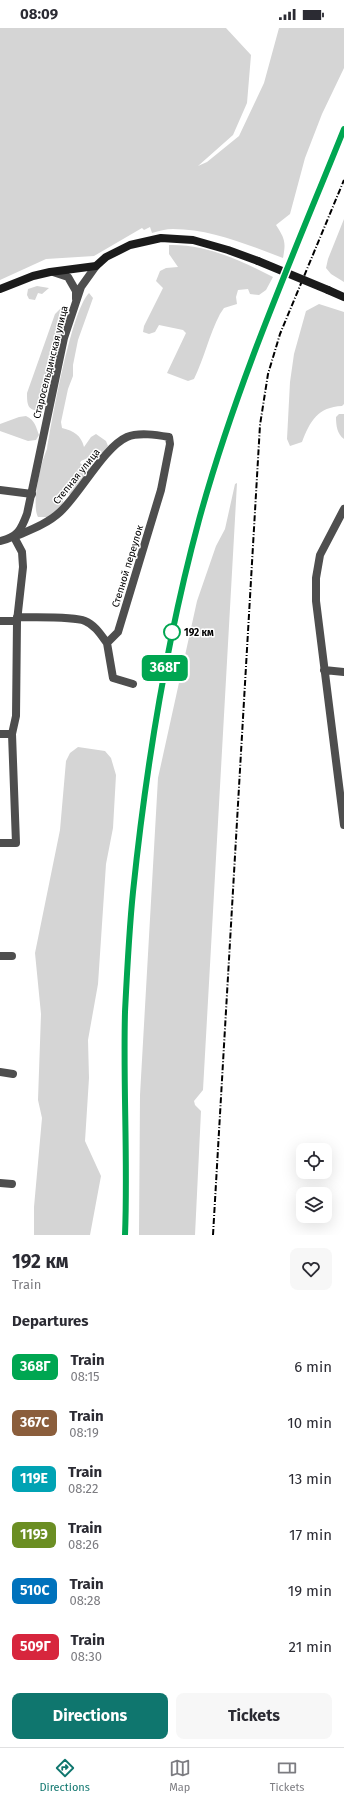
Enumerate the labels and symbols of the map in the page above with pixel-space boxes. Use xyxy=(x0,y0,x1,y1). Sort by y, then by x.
street label: Старосельдинская улица xyxy=(31,304,71,420)
street label: Степная улица xyxy=(51,446,103,507)
street label: Степной переулок xyxy=(110,523,146,609)
marker: 192 км xyxy=(163,623,181,641)
place label: 192 км xyxy=(184,627,214,639)
line badge: 368Г xyxy=(137,655,193,681)

